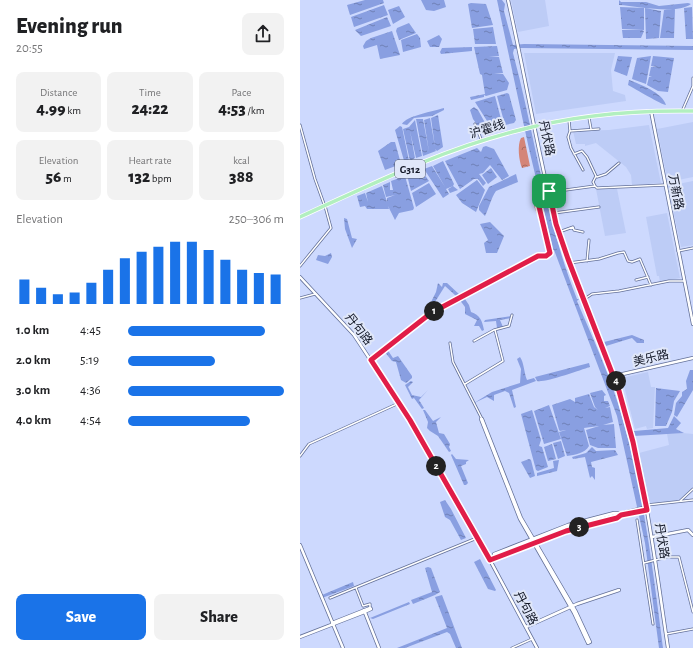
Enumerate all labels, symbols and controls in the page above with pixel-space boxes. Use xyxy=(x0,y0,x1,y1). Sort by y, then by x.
button: share xyxy=(242,13,284,55)
text: Evening run xyxy=(16,15,123,37)
text: 20:55 xyxy=(16,42,43,55)
text: Distance xyxy=(40,87,77,98)
text: Time xyxy=(139,87,161,98)
text: Pace xyxy=(231,87,251,98)
text: 4.99 xyxy=(36,100,65,117)
text: 24:22 xyxy=(131,100,169,117)
text: 4:53 xyxy=(218,100,246,117)
text: km xyxy=(65,105,81,116)
text: /km xyxy=(246,105,265,116)
street label: 沪霍线 xyxy=(468,117,506,140)
street label: 丹伏路 xyxy=(537,119,558,157)
text: Elevation xyxy=(39,155,79,166)
text: Heart rate xyxy=(128,155,172,166)
text: kcal xyxy=(233,155,250,166)
road number: G312 xyxy=(395,160,425,178)
text: 56 xyxy=(45,168,61,185)
text: 132 xyxy=(128,168,150,185)
text: 388 xyxy=(229,168,254,185)
text: m xyxy=(61,173,72,184)
text: bpm xyxy=(150,173,172,184)
street label: 万新路 xyxy=(667,173,686,211)
pin xyxy=(532,174,566,208)
icon: arrive xyxy=(538,180,560,202)
text: Elevation xyxy=(16,213,63,226)
text: 250–306 m xyxy=(229,213,284,226)
pin: 1 xyxy=(424,301,444,321)
text: 1 xyxy=(432,305,436,316)
street label: 丹句路 xyxy=(343,311,376,347)
text: 1.0 km xyxy=(16,324,49,337)
text: 4:45 xyxy=(80,324,101,337)
street label: 美乐路 xyxy=(632,347,670,368)
text: 2.0 km xyxy=(16,354,51,367)
text: 5:19 xyxy=(80,354,99,367)
pin: 4 xyxy=(606,371,626,391)
text: 4 xyxy=(613,375,619,386)
text: 3.0 km xyxy=(16,384,50,397)
text: 4:36 xyxy=(80,384,101,397)
text: 4.0 km xyxy=(16,414,51,427)
text: 4:54 xyxy=(80,414,101,427)
pin: 2 xyxy=(426,456,446,476)
text: 2 xyxy=(433,460,439,471)
pin: 3 xyxy=(569,517,589,537)
text: 3 xyxy=(577,521,581,532)
street label: 丹伏路 xyxy=(653,522,672,560)
street label: 丹句路 xyxy=(512,589,541,627)
button: Save xyxy=(16,594,146,640)
button: Share xyxy=(154,594,284,640)

